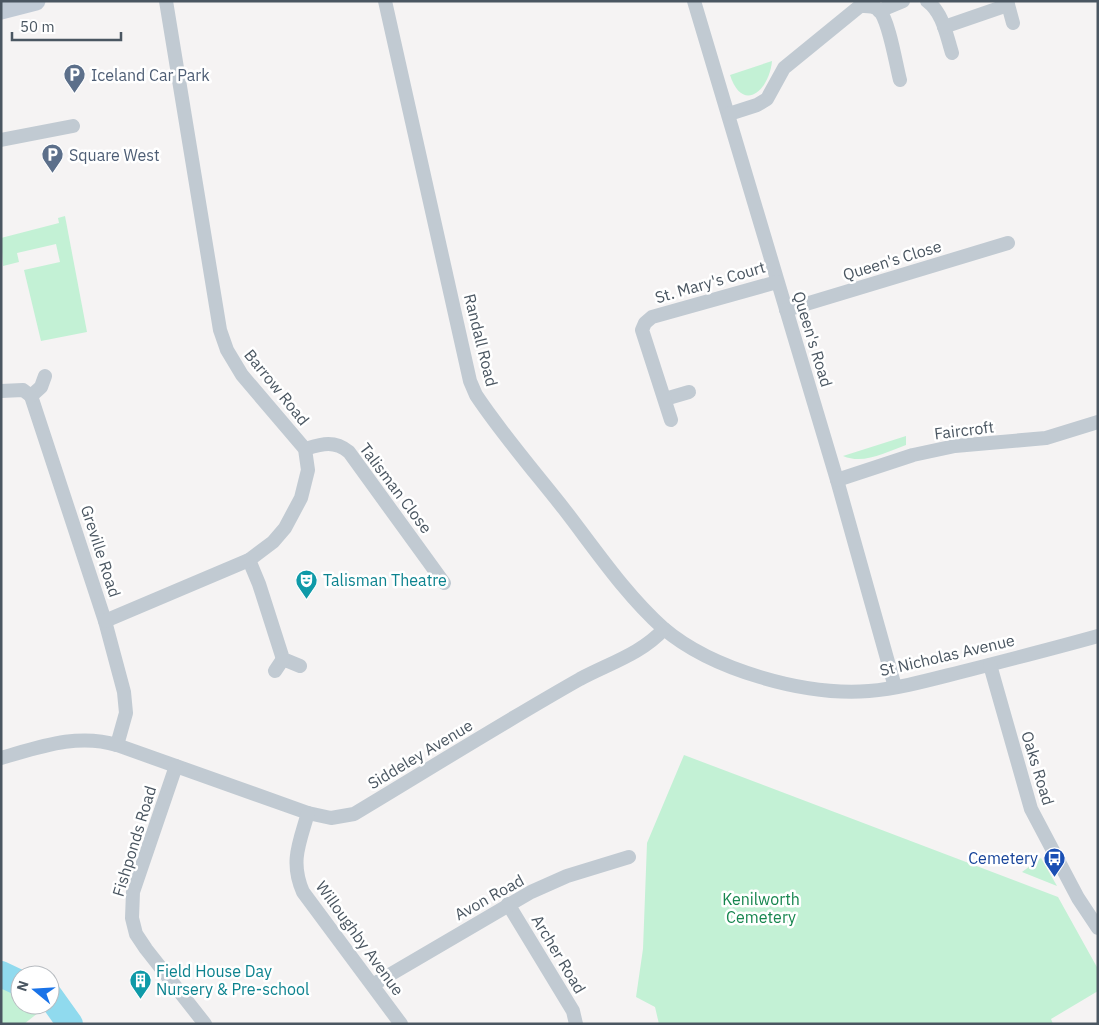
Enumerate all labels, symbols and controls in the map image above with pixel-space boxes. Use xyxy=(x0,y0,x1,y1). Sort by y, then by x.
scale bar xyxy=(12,10,121,42)
text: 50 m xyxy=(20,17,55,36)
parking icon: Iceland Car Park xyxy=(63,63,87,94)
place label: Iceland Car Park xyxy=(91,65,210,85)
parking icon: Square West xyxy=(41,143,65,174)
place label: Square West xyxy=(69,145,160,165)
street label: Queen's Close xyxy=(840,235,944,284)
street label: St. Mary's Court xyxy=(653,257,767,307)
street label: Queen's Road xyxy=(789,289,837,389)
street label: Randall Road xyxy=(460,292,502,388)
street label: Barrow Road xyxy=(240,345,314,429)
street label: Faircroft xyxy=(933,416,995,444)
street label: Talisman Close xyxy=(356,439,437,537)
street label: Greville Road xyxy=(77,503,125,599)
theatre icon: Talisman Theatre xyxy=(295,568,319,599)
place label: Talisman Theatre xyxy=(323,570,447,590)
street label: St Nicholas Avenue xyxy=(878,630,1017,680)
street label: Siddeley Avenue xyxy=(364,715,476,793)
street label: Oaks Road xyxy=(1017,728,1059,808)
street label: Fishponds Road xyxy=(108,783,160,899)
bus stop icon: Cemetery xyxy=(1042,846,1066,877)
place label: Cemetery xyxy=(968,848,1038,868)
street label: Avon Road xyxy=(451,870,527,924)
street label: Willoughby Avenue xyxy=(312,877,408,999)
park label: Kenilworth Cemetery xyxy=(722,889,800,927)
street label: Archer Road xyxy=(528,911,590,997)
place label: Field House Day Nursery & Pre-school xyxy=(156,961,309,999)
north arrow xyxy=(10,965,60,1015)
building icon: Field House Day Nursery & Pre-school xyxy=(128,968,152,999)
text: N xyxy=(13,978,33,994)

